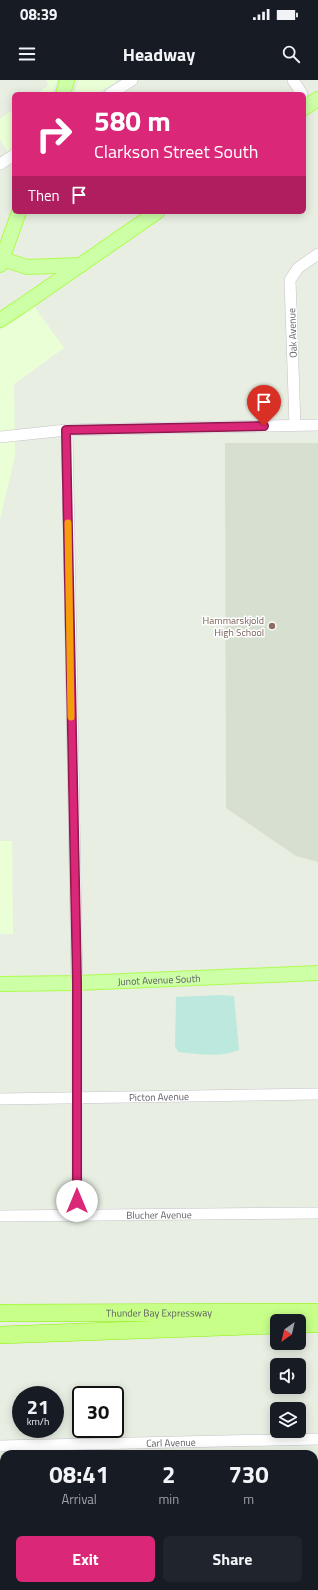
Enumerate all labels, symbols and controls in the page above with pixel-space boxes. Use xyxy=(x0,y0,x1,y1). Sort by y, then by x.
text: 08:39 xyxy=(20,3,57,26)
text: Headway xyxy=(123,41,195,68)
icon: menu xyxy=(16,43,38,65)
icon: search xyxy=(280,43,302,65)
text: 580 m xyxy=(94,99,171,142)
icon: right xyxy=(28,108,80,160)
text: Clarkson Street South xyxy=(94,138,258,165)
text: Then xyxy=(28,184,60,207)
icon: arrive xyxy=(68,184,90,206)
street label: Oak Avenue xyxy=(284,308,301,358)
pin xyxy=(247,385,281,426)
icon: arrive xyxy=(253,391,275,413)
place label: Hammarskjold High School xyxy=(203,613,264,640)
marker: Hammarskjold High School xyxy=(267,621,277,631)
street label: Junot Avenue South xyxy=(117,971,201,989)
street label: Picton Avenue xyxy=(129,1089,189,1105)
position arrow xyxy=(56,1180,98,1222)
street label: Blucher Avenue xyxy=(126,1207,192,1223)
street label: Thunder Bay Expressway xyxy=(106,1305,212,1321)
north arrow xyxy=(270,1314,306,1350)
map controls xyxy=(270,1314,306,1438)
button: sound xyxy=(270,1358,306,1394)
speed limit sign: 30 xyxy=(72,1386,124,1438)
text: 21 xyxy=(27,1391,49,1422)
button: layers xyxy=(270,1402,306,1438)
text: km/h xyxy=(27,1414,49,1429)
street label: Carl Avenue xyxy=(146,1435,196,1451)
text: 08:41 xyxy=(49,1456,109,1492)
text: 2 xyxy=(162,1456,176,1492)
text: 730 xyxy=(228,1456,269,1492)
text: Arrival xyxy=(62,1489,97,1509)
text: min xyxy=(158,1489,179,1509)
text: m xyxy=(243,1489,254,1509)
button: Exit xyxy=(16,1536,155,1582)
button: Share xyxy=(163,1536,302,1582)

